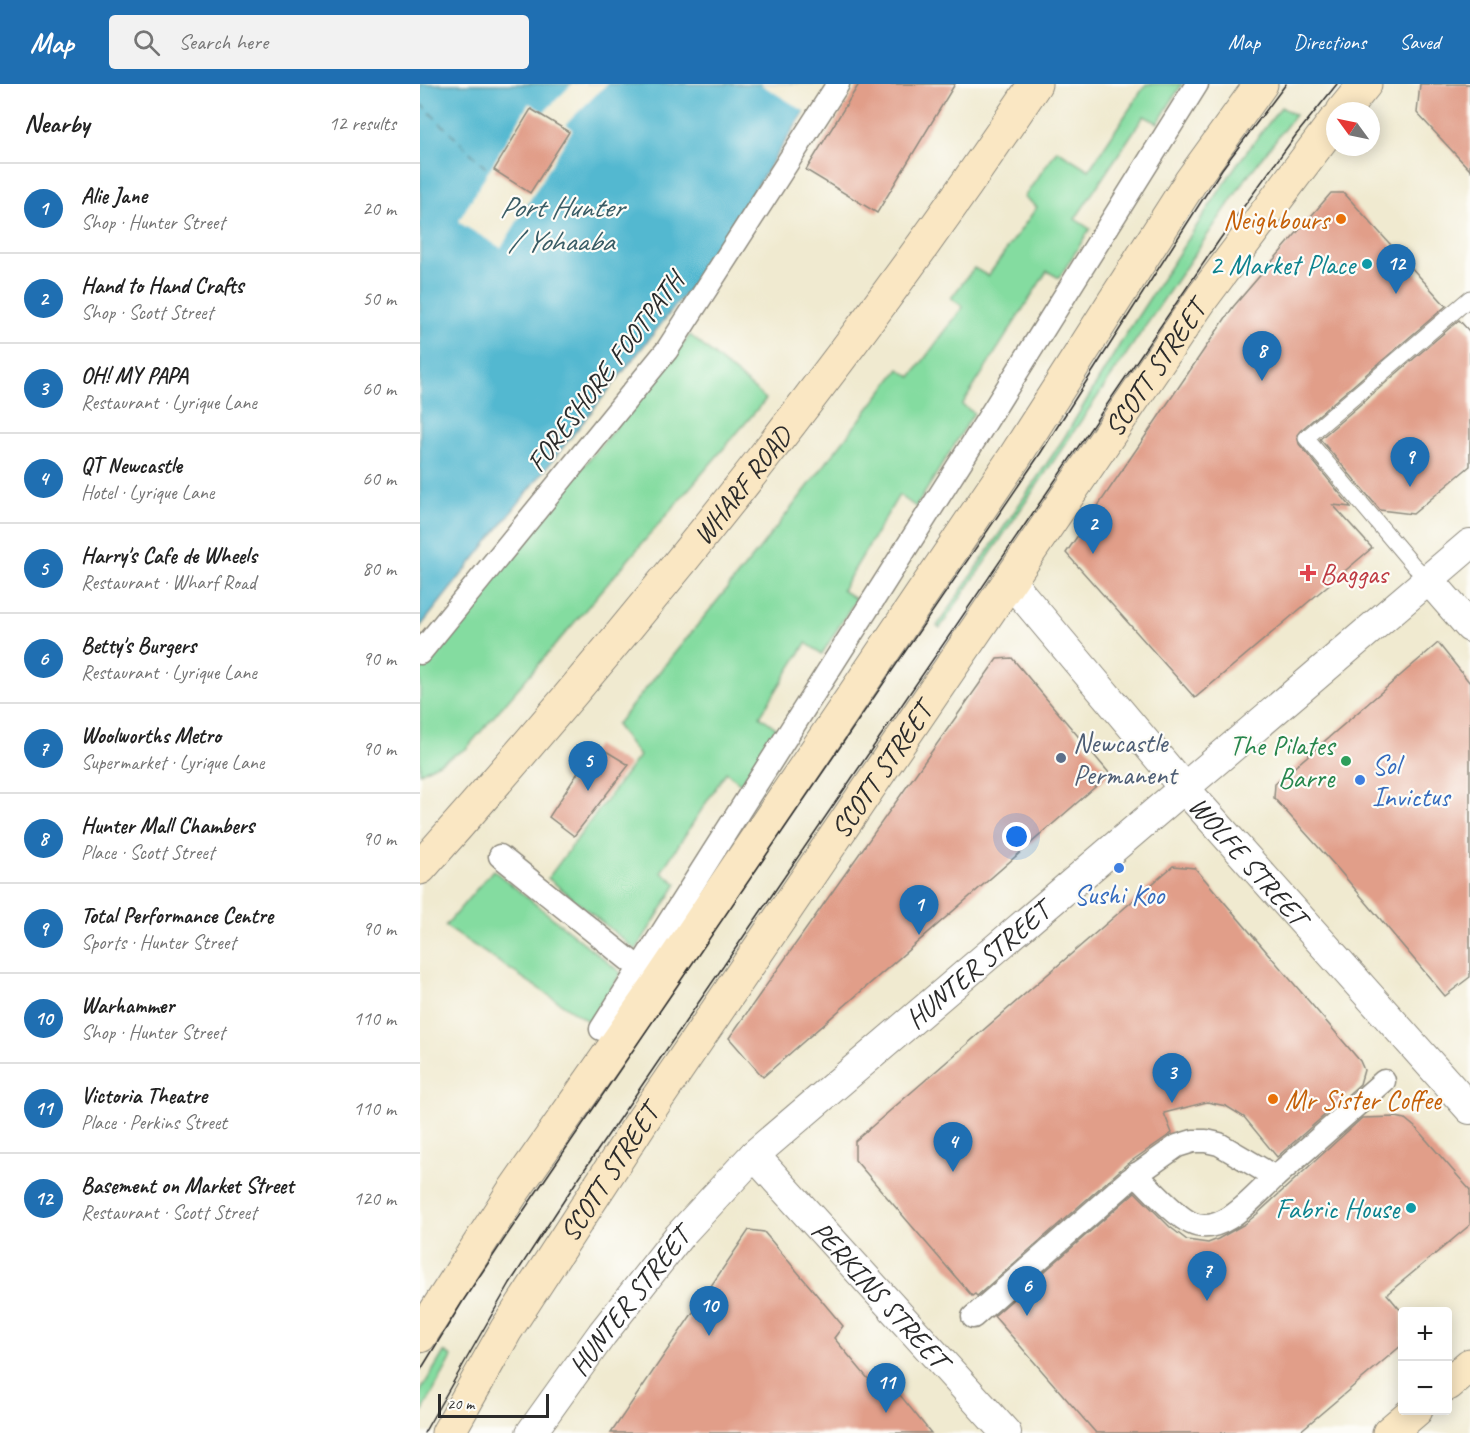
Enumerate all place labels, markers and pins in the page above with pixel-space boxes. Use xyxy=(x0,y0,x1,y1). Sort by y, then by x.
place label: Neighbours xyxy=(1223,202,1331,237)
marker: Neighbours xyxy=(1334,212,1348,226)
pin: 12 xyxy=(1376,244,1416,294)
place label: 2 Market Place xyxy=(1209,247,1357,282)
marker: 2 Market Place xyxy=(1360,257,1374,271)
pin: 8 xyxy=(1242,332,1282,381)
pin: 9 xyxy=(1390,438,1430,487)
pin: 2 xyxy=(1074,504,1112,554)
place label: Baggas xyxy=(1320,556,1390,591)
marker: Baggas xyxy=(1301,566,1315,580)
place label: Newcastle Permanent xyxy=(1073,725,1179,792)
place label: The Pilates Barre xyxy=(1229,728,1336,795)
pin: 5 xyxy=(568,742,608,791)
place label: Sol Invictus xyxy=(1372,747,1452,814)
marker: Newcastle Permanent xyxy=(1054,751,1068,765)
marker: The Pilates Barre xyxy=(1339,754,1353,768)
marker: Sol Invictus xyxy=(1353,773,1367,787)
marker: Sushi Koo xyxy=(1112,861,1126,875)
place label: Sushi Koo xyxy=(1074,877,1166,912)
pin: 1 xyxy=(900,886,938,935)
pin: 3 xyxy=(1152,1054,1191,1103)
place label: Mr Sister Coffee xyxy=(1285,1082,1443,1117)
marker: Mr Sister Coffee xyxy=(1266,1092,1280,1106)
pin: 4 xyxy=(934,1122,972,1172)
place label: Fabric House xyxy=(1276,1191,1401,1226)
marker: Fabric House xyxy=(1404,1201,1418,1215)
pin: 7 xyxy=(1188,1252,1226,1301)
pin: 6 xyxy=(1008,1266,1046,1316)
pin: 10 xyxy=(690,1286,728,1336)
pin: 11 xyxy=(866,1364,906,1413)

